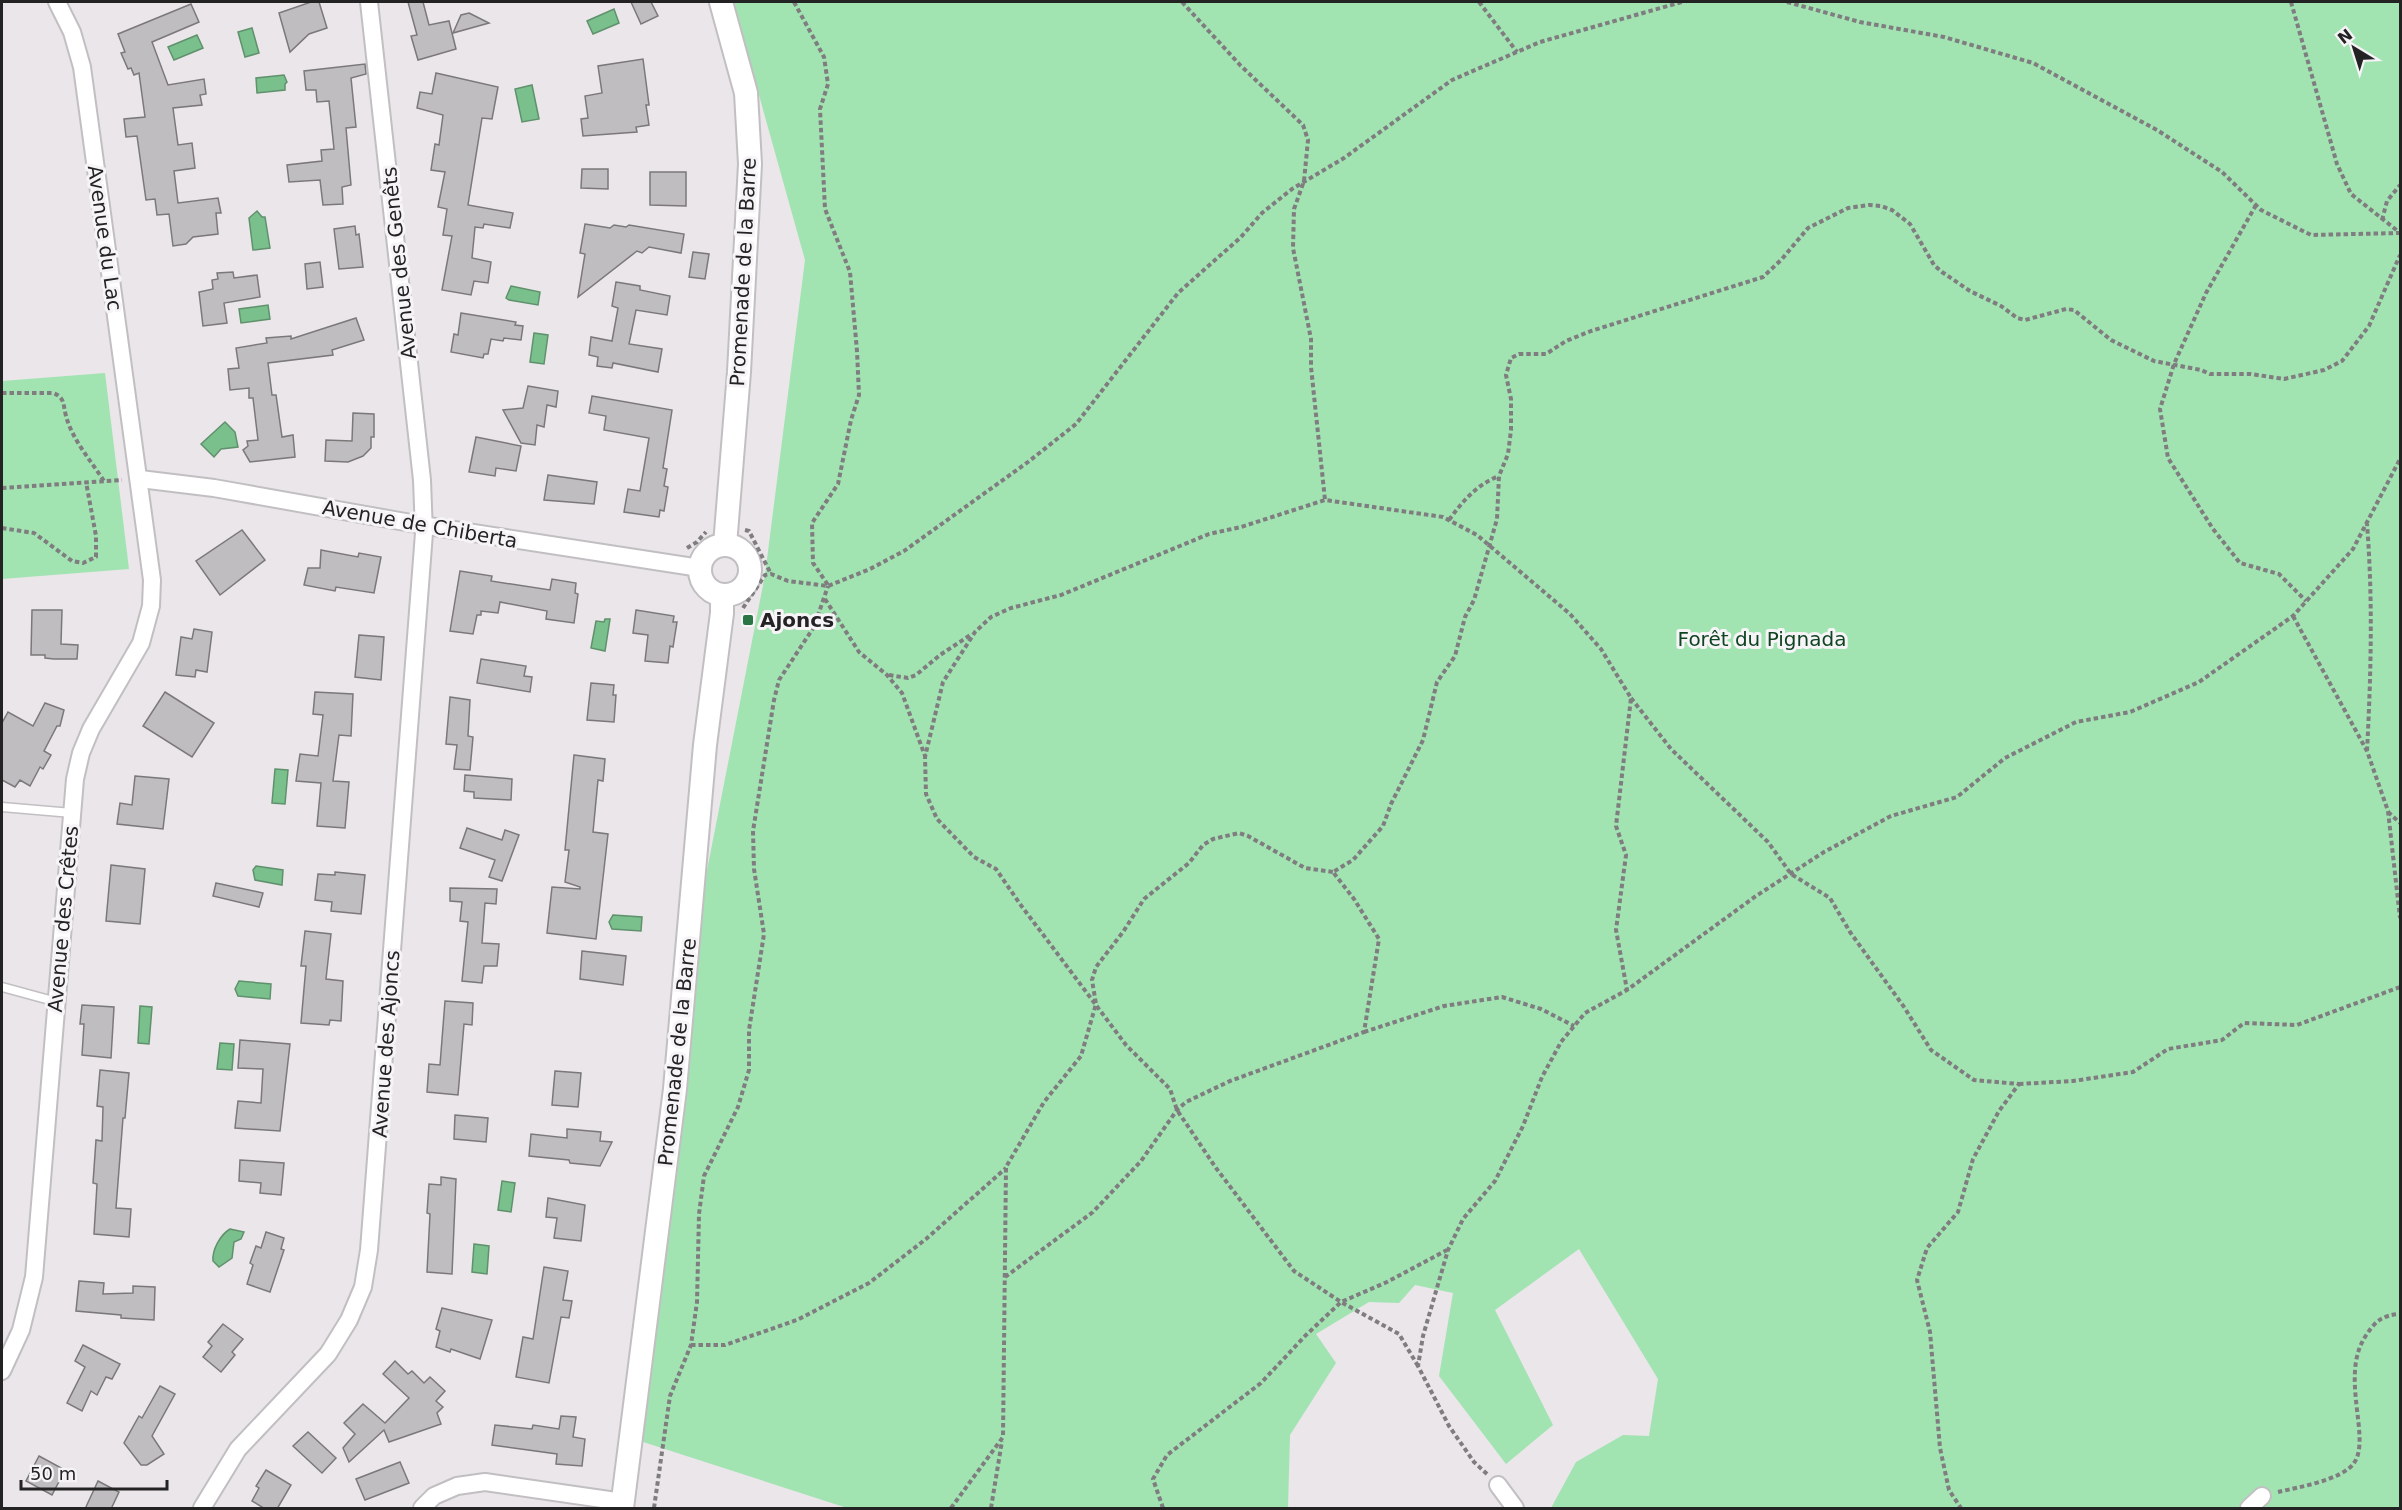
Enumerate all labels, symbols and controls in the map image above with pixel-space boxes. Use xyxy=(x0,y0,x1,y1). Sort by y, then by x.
north arrow xyxy=(2324,18,2384,78)
text: N xyxy=(2334,25,2356,48)
street label: Promenade de la Barre xyxy=(725,157,761,387)
street label: Avenue du Lac xyxy=(83,164,127,312)
street label: Avenue des Genêts xyxy=(377,166,421,360)
street label: Avenue de Chiberta xyxy=(321,495,519,553)
place label: Ajoncs xyxy=(760,608,834,632)
marker: Ajoncs xyxy=(741,613,755,627)
park label: Forêt du Pignada xyxy=(1678,627,1846,651)
street label: Avenue des Crêtes xyxy=(43,825,83,1013)
street label: Promenade de la Barre xyxy=(653,937,701,1167)
street label: Avenue des Ajoncs xyxy=(367,949,405,1139)
scale bar xyxy=(21,1453,166,1491)
text: 50 m xyxy=(30,1463,76,1484)

